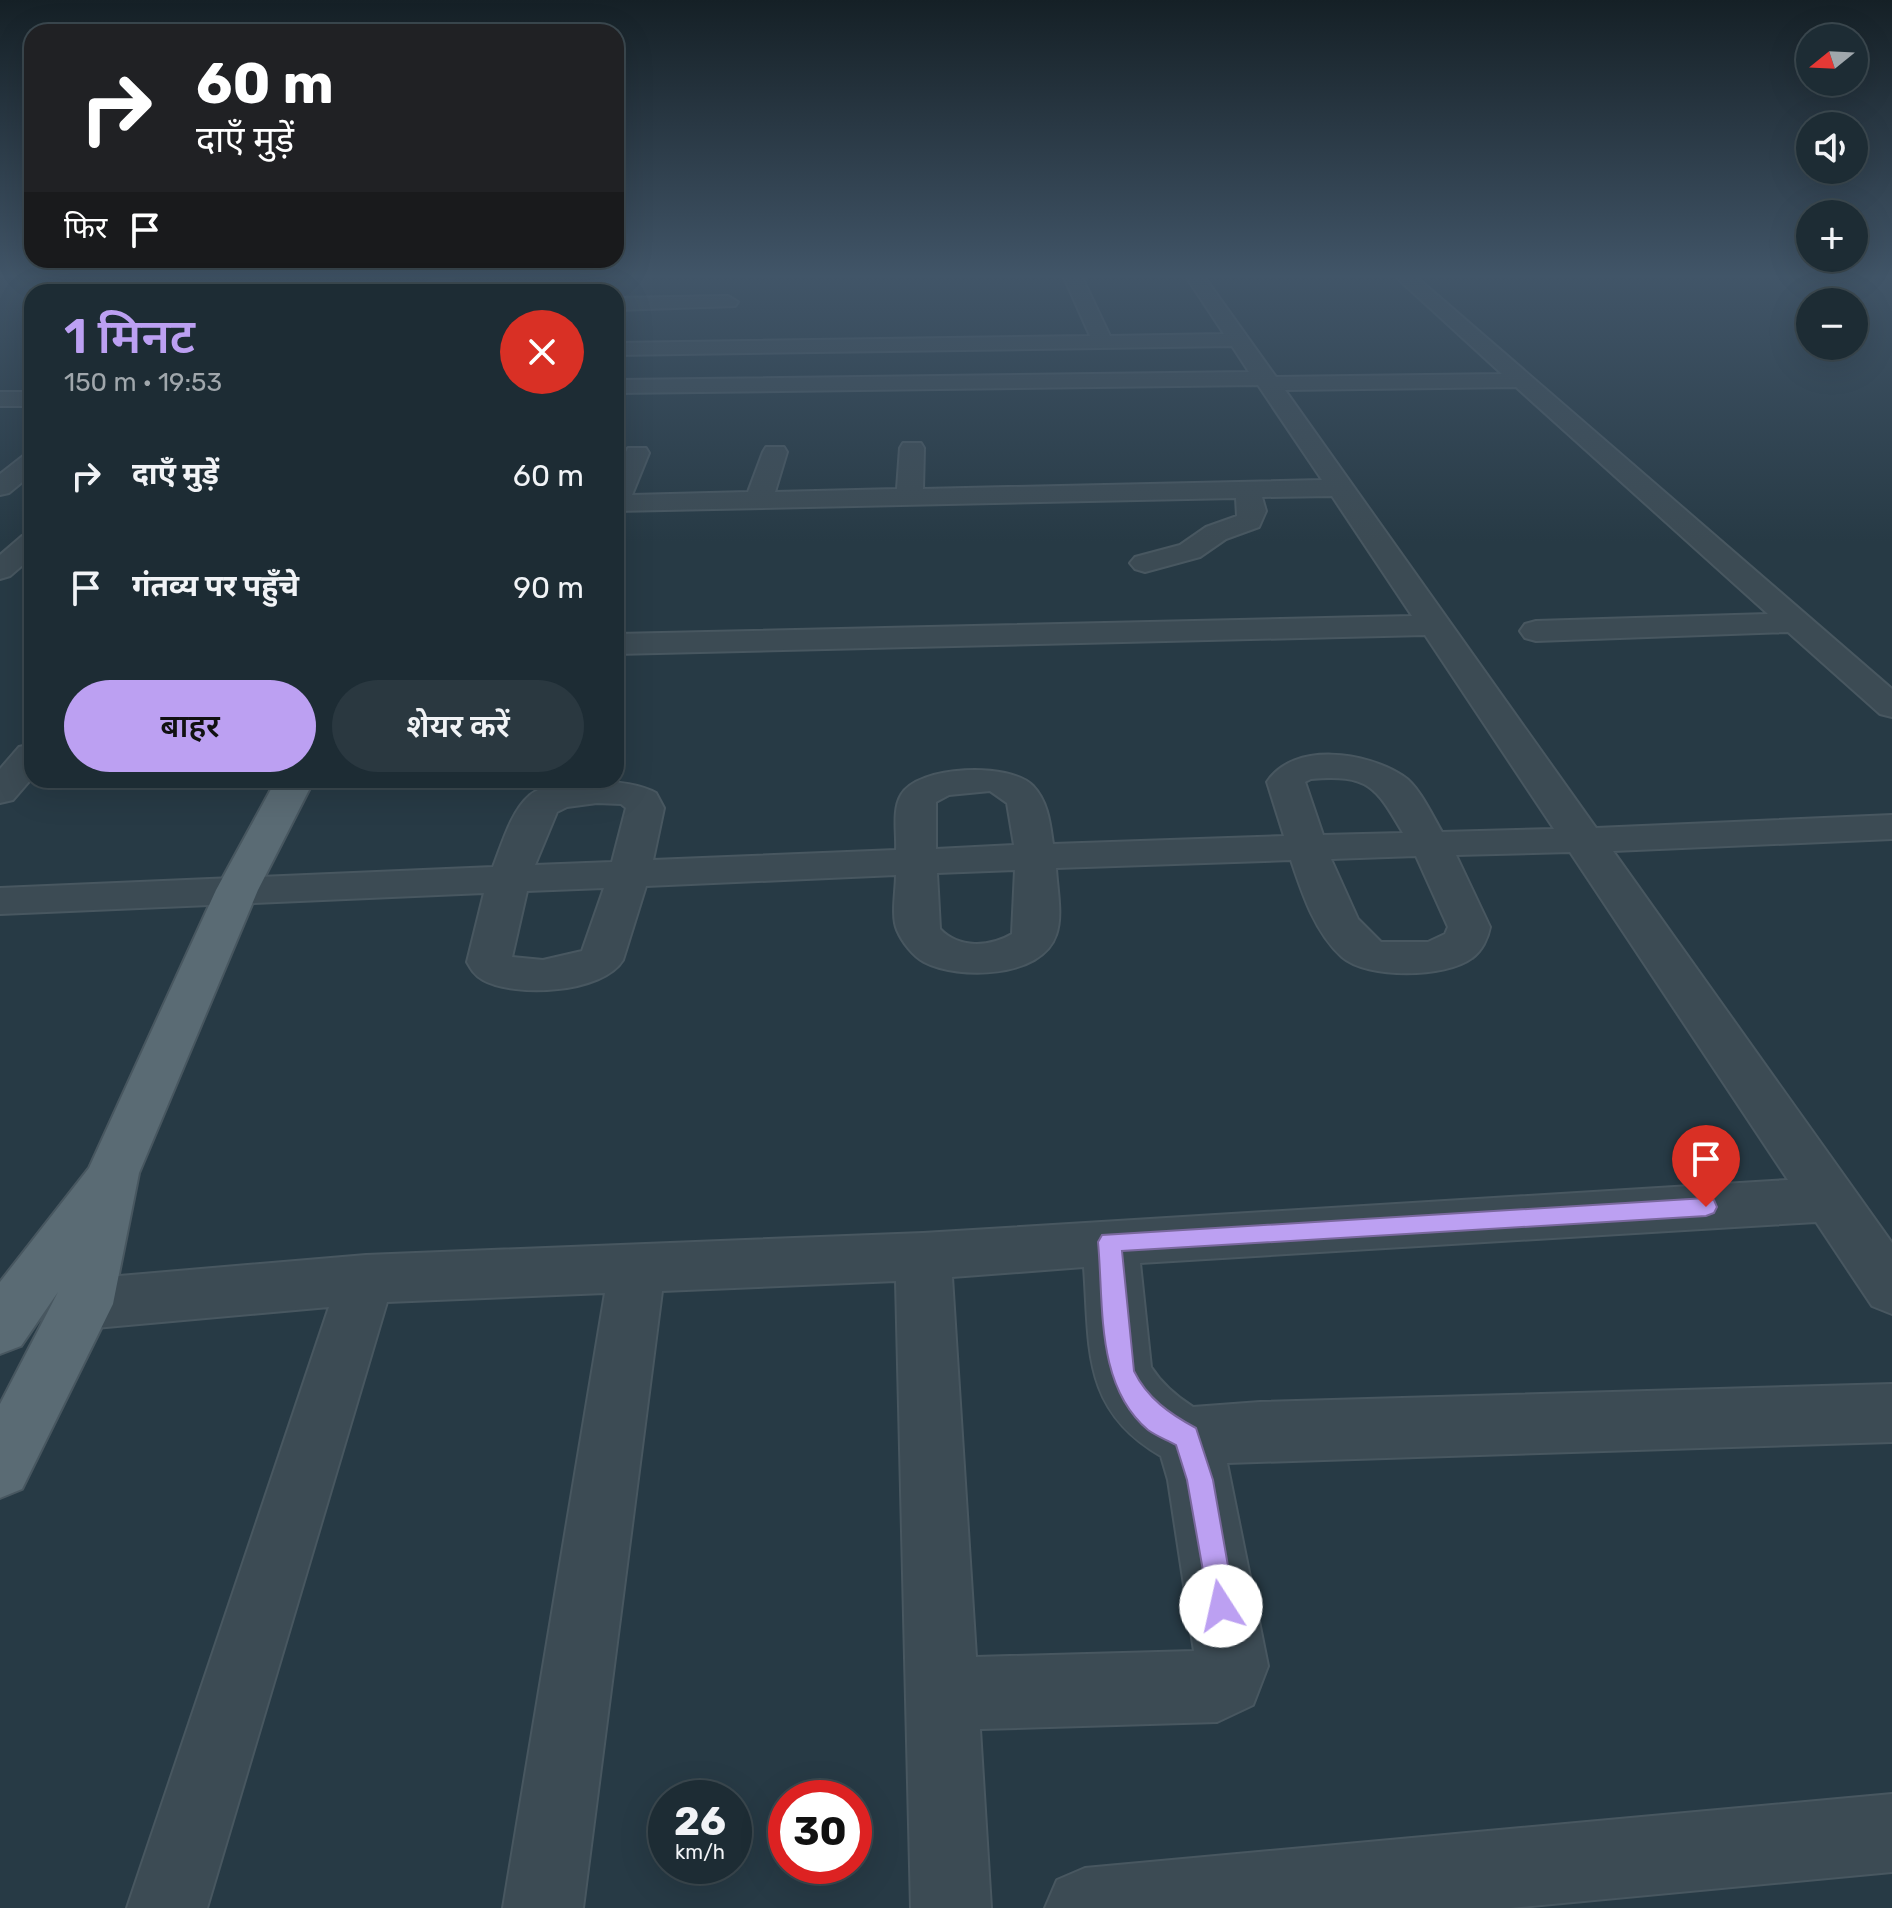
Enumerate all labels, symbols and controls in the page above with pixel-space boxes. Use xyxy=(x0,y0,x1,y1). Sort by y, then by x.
north arrow xyxy=(1796,24,1868,96)
map controls xyxy=(1796,24,1868,360)
text: 60 m xyxy=(196,51,334,117)
icon: right xyxy=(64,56,168,160)
button: sound xyxy=(1796,112,1868,184)
text: दाएँ मुड़ें xyxy=(196,118,294,161)
button: + xyxy=(1796,200,1868,272)
icon: arrive xyxy=(123,208,167,252)
text: फिर xyxy=(64,210,107,246)
button: − xyxy=(1796,288,1868,360)
text: 1 मिनट xyxy=(64,308,195,365)
button: close xyxy=(500,310,584,394)
text: 150 m · 19:53 xyxy=(64,367,222,398)
icon: right xyxy=(64,454,108,498)
text: दाएँ मुड़ें xyxy=(132,456,219,492)
text: 60 m xyxy=(513,458,584,494)
icon: arrive xyxy=(64,566,108,610)
text: गंतव्य पर पहुँचे xyxy=(132,568,299,604)
text: 90 m xyxy=(513,570,584,606)
button: बाहर xyxy=(64,680,316,772)
button: शेयर करें xyxy=(332,680,584,772)
pin xyxy=(1672,1125,1740,1207)
icon: arrive xyxy=(1684,1137,1728,1181)
position arrow xyxy=(1179,1564,1263,1648)
speed limit sign: 30 xyxy=(768,1780,872,1884)
text: 26 xyxy=(674,1798,726,1845)
text: km/h xyxy=(675,1840,725,1864)

